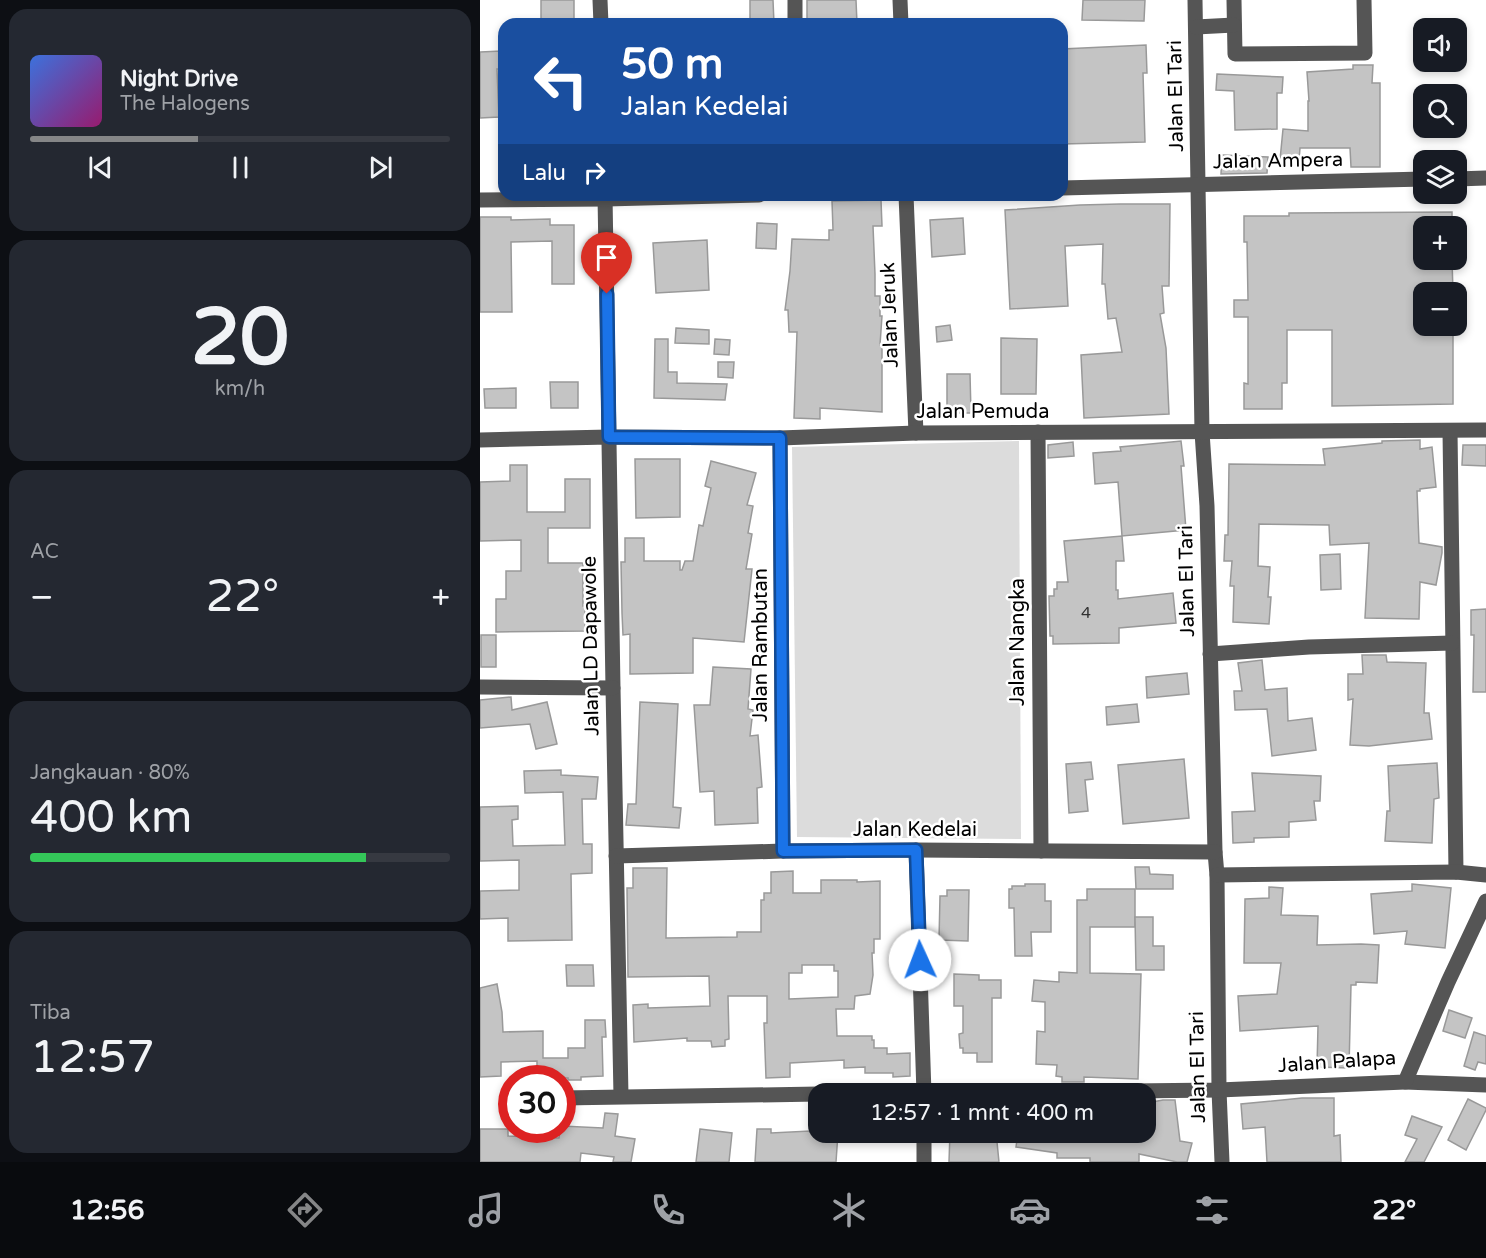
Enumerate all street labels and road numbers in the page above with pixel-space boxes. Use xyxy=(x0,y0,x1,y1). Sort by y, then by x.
street label: Jalan El Tari xyxy=(1163,40,1189,152)
street label: Jalan Ampera xyxy=(1213,148,1343,174)
street label: Jalan Jeruk xyxy=(876,262,904,368)
street label: Jalan Pemuda xyxy=(917,400,1049,424)
street label: Jalan El Tari xyxy=(1174,525,1200,637)
street label: Jalan LD Dapawole xyxy=(577,556,605,736)
street label: Jalan Rambutan xyxy=(749,568,773,722)
street label: Jalan Nangka xyxy=(1006,578,1030,706)
street label: Jalan Kedelai xyxy=(853,818,977,842)
street label: Jalan El Tari xyxy=(1185,1011,1211,1123)
street label: Jalan Palapa xyxy=(1277,1046,1397,1078)

